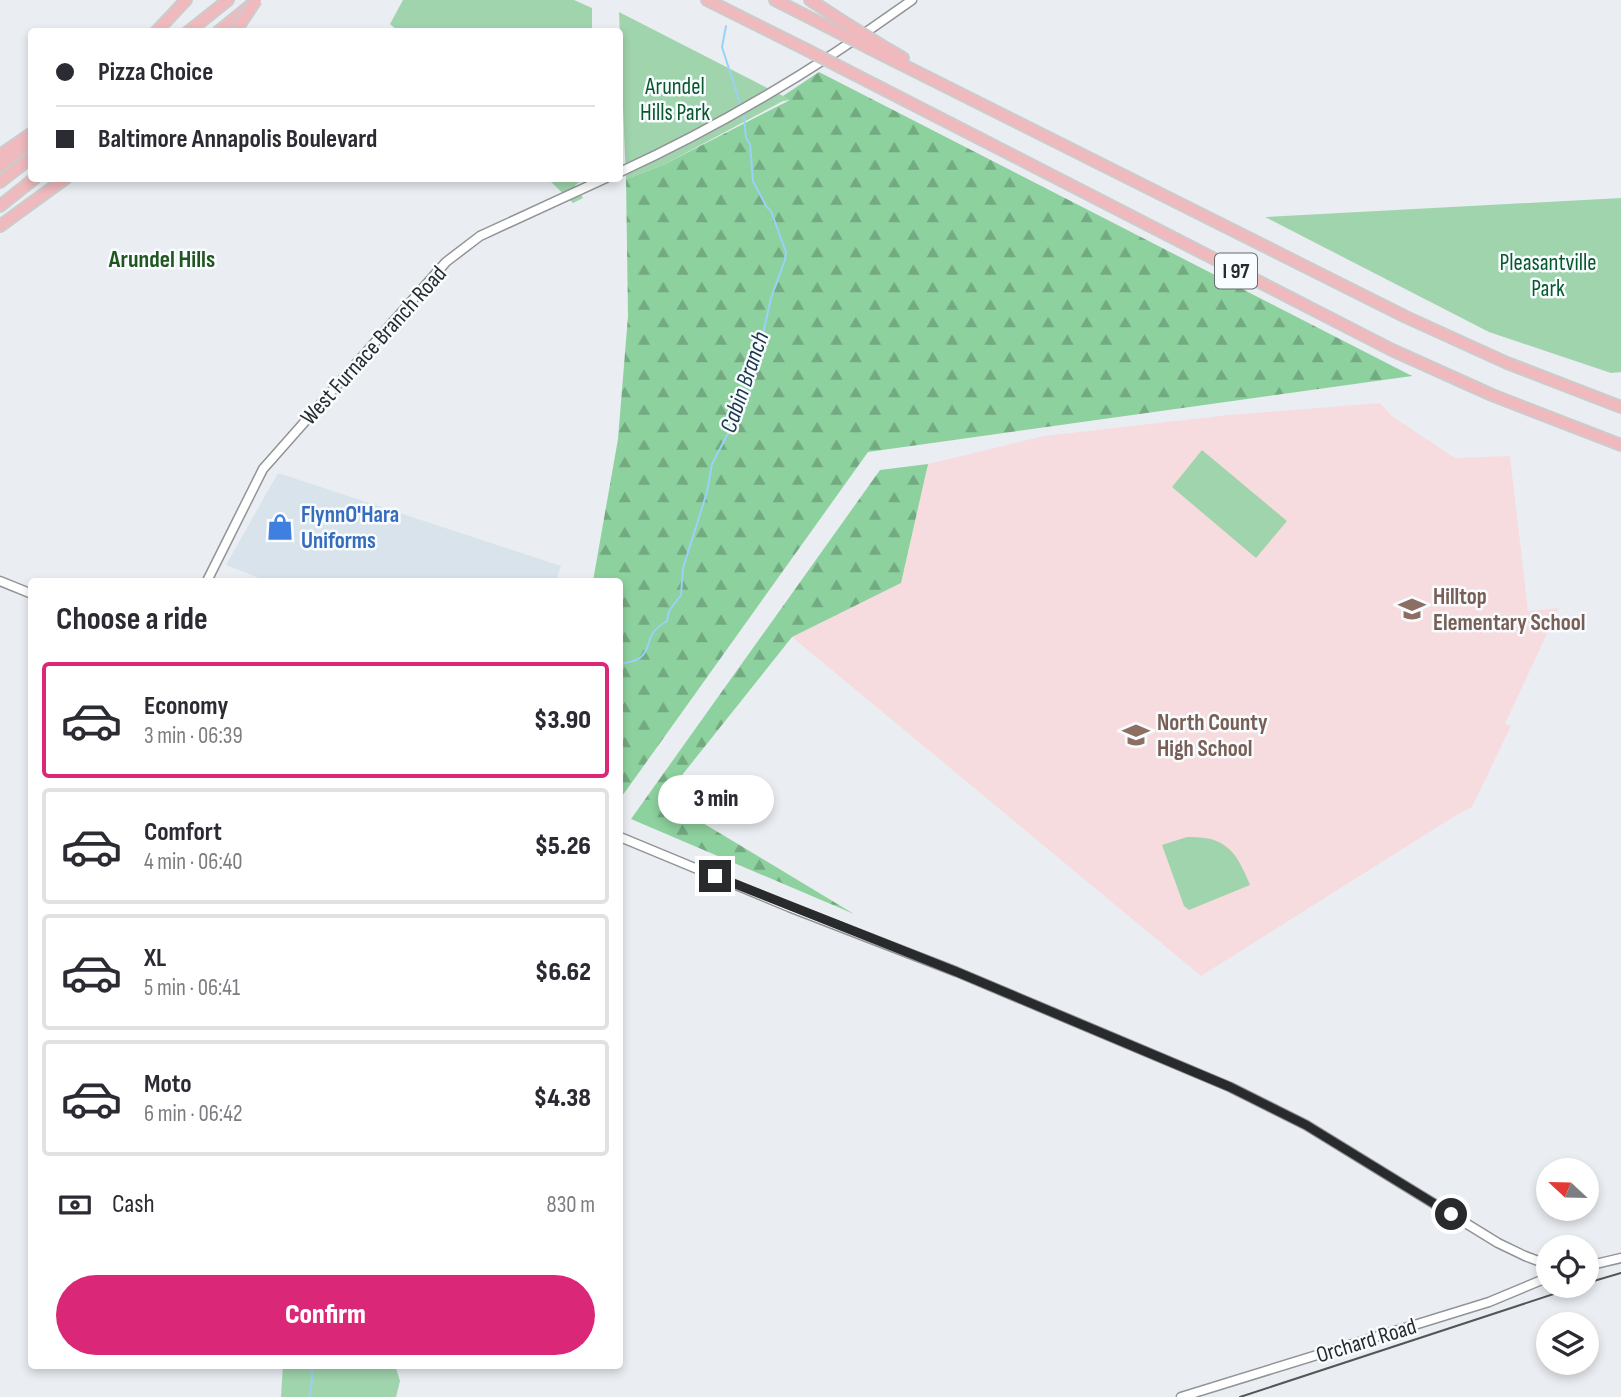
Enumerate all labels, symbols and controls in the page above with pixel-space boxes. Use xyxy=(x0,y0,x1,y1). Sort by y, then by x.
text: Pizza Choice xyxy=(98,57,213,88)
park label: Arundel Hills Park xyxy=(640,73,710,127)
text: Baltimore Annapolis Boulevard xyxy=(98,124,377,155)
district label: Arundel Hills xyxy=(108,245,215,274)
park label: Pleasantville Park xyxy=(1499,249,1597,303)
road number: I 97 xyxy=(1215,254,1257,288)
street label: West Furnace Branch Road xyxy=(295,260,453,431)
water label: Cabin Branch xyxy=(714,328,775,437)
place label: FlynnO'Hara Uniforms xyxy=(301,501,399,555)
shop icon: FlynnO'Hara Uniforms xyxy=(265,512,295,542)
place label: Hilltop Elementary School xyxy=(1433,583,1585,637)
school or university icon: Hilltop Elementary School xyxy=(1397,594,1427,624)
text: Choose a ride xyxy=(56,600,208,639)
icon: car xyxy=(60,689,123,752)
text: Economy xyxy=(144,691,228,722)
text: $3.90 xyxy=(534,705,591,736)
place label: North County High School xyxy=(1157,709,1268,763)
school or university icon: North County High School xyxy=(1121,720,1151,750)
text: 3 min · 06:39 xyxy=(144,722,243,750)
callout: 3 min xyxy=(657,774,773,824)
text: 3 min xyxy=(694,785,738,813)
icon: car xyxy=(60,815,123,878)
text: Comfort xyxy=(144,817,222,848)
text: $5.26 xyxy=(535,831,591,862)
text: 4 min · 06:40 xyxy=(144,848,243,876)
route end xyxy=(699,860,731,892)
icon: car xyxy=(60,941,123,1004)
text: XL xyxy=(144,943,166,974)
text: $6.62 xyxy=(535,957,591,988)
text: 5 min · 06:41 xyxy=(144,974,240,1002)
icon: car xyxy=(60,1067,123,1130)
text: Moto xyxy=(144,1069,192,1100)
text: $4.38 xyxy=(534,1083,591,1114)
text: 6 min · 06:42 xyxy=(144,1100,242,1128)
north arrow xyxy=(1536,1158,1600,1222)
map controls xyxy=(1536,1158,1599,1375)
icon: cash xyxy=(56,1186,94,1224)
text: Cash xyxy=(112,1189,155,1220)
text: 830 m xyxy=(547,1191,595,1219)
route start xyxy=(1435,1198,1467,1230)
button: locate xyxy=(1536,1235,1599,1298)
button: Confirm xyxy=(56,1275,595,1355)
street label: Orchard Road xyxy=(1313,1312,1420,1369)
button: layers xyxy=(1536,1312,1599,1375)

